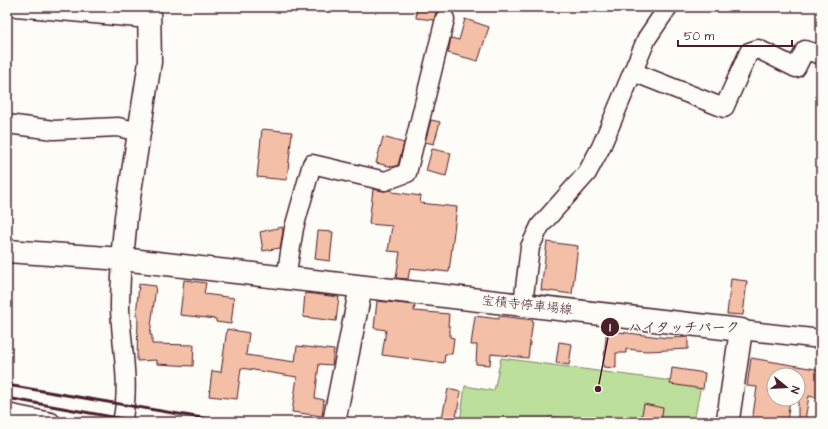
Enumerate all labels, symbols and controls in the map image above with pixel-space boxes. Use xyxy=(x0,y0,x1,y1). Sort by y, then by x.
scale bar xyxy=(678,22,792,48)
text: 50 m xyxy=(684,28,715,45)
street label: 宝積寺停車場線 xyxy=(481,291,574,319)
callout: ハイタッチパーク xyxy=(600,314,748,340)
text: ハイタッチパーク xyxy=(628,318,740,338)
text: 1 xyxy=(609,319,611,336)
north arrow xyxy=(766,367,806,407)
text: N xyxy=(787,384,803,396)

